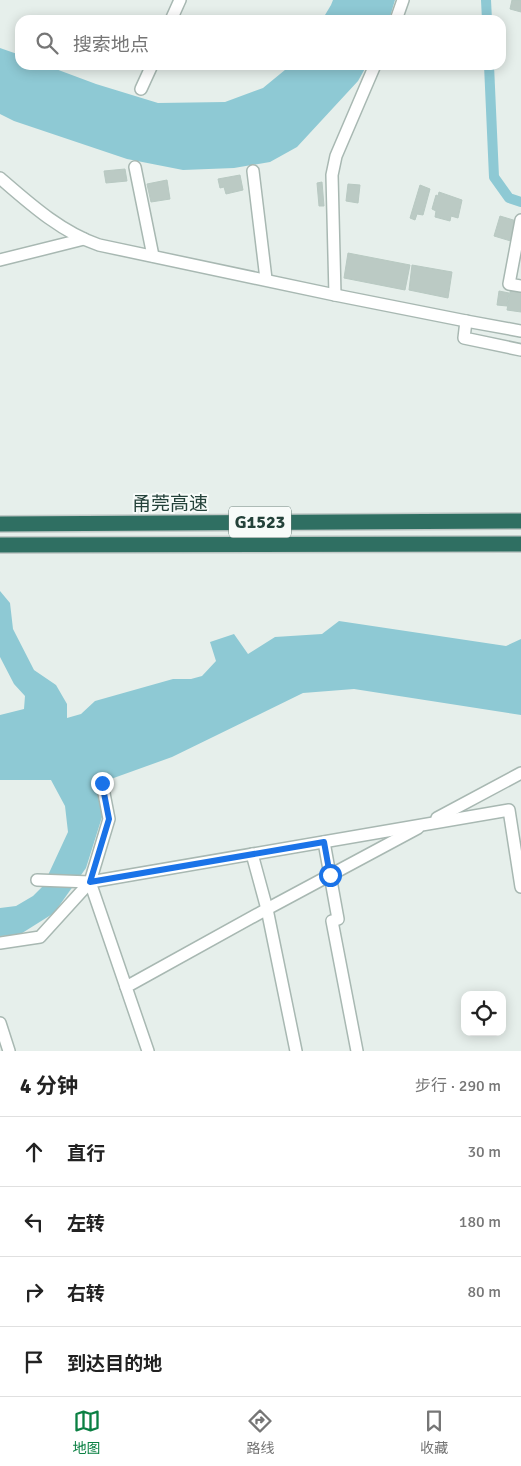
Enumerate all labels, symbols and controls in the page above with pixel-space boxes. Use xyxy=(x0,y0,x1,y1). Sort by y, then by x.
search box xyxy=(15,15,506,70)
icon: search xyxy=(33,29,61,57)
text: 搜索地点 xyxy=(73,33,149,57)
street label: 甬莞高速 xyxy=(132,492,208,516)
road number: G1523 xyxy=(229,507,291,538)
route end xyxy=(91,772,114,795)
route start xyxy=(319,864,342,887)
map controls xyxy=(461,991,506,1036)
button: locate xyxy=(461,991,506,1036)
text: 4 分钟 xyxy=(20,1073,78,1099)
text: 步行 · 290 m xyxy=(415,1076,501,1096)
icon: ahead xyxy=(20,1138,48,1166)
text: 直行 xyxy=(67,1142,105,1166)
text: 30 m xyxy=(467,1142,501,1162)
icon: left xyxy=(20,1208,48,1236)
text: 左转 xyxy=(67,1212,105,1236)
text: 180 m xyxy=(459,1212,501,1232)
icon: right xyxy=(20,1278,48,1306)
text: 右转 xyxy=(67,1282,105,1306)
text: 80 m xyxy=(467,1282,501,1302)
icon: arrive xyxy=(20,1348,48,1376)
text: 到达目的地 xyxy=(67,1352,162,1376)
tab: 地图 xyxy=(73,1407,101,1457)
tab: 路线 xyxy=(246,1407,274,1457)
tab: 收藏 xyxy=(420,1407,448,1457)

